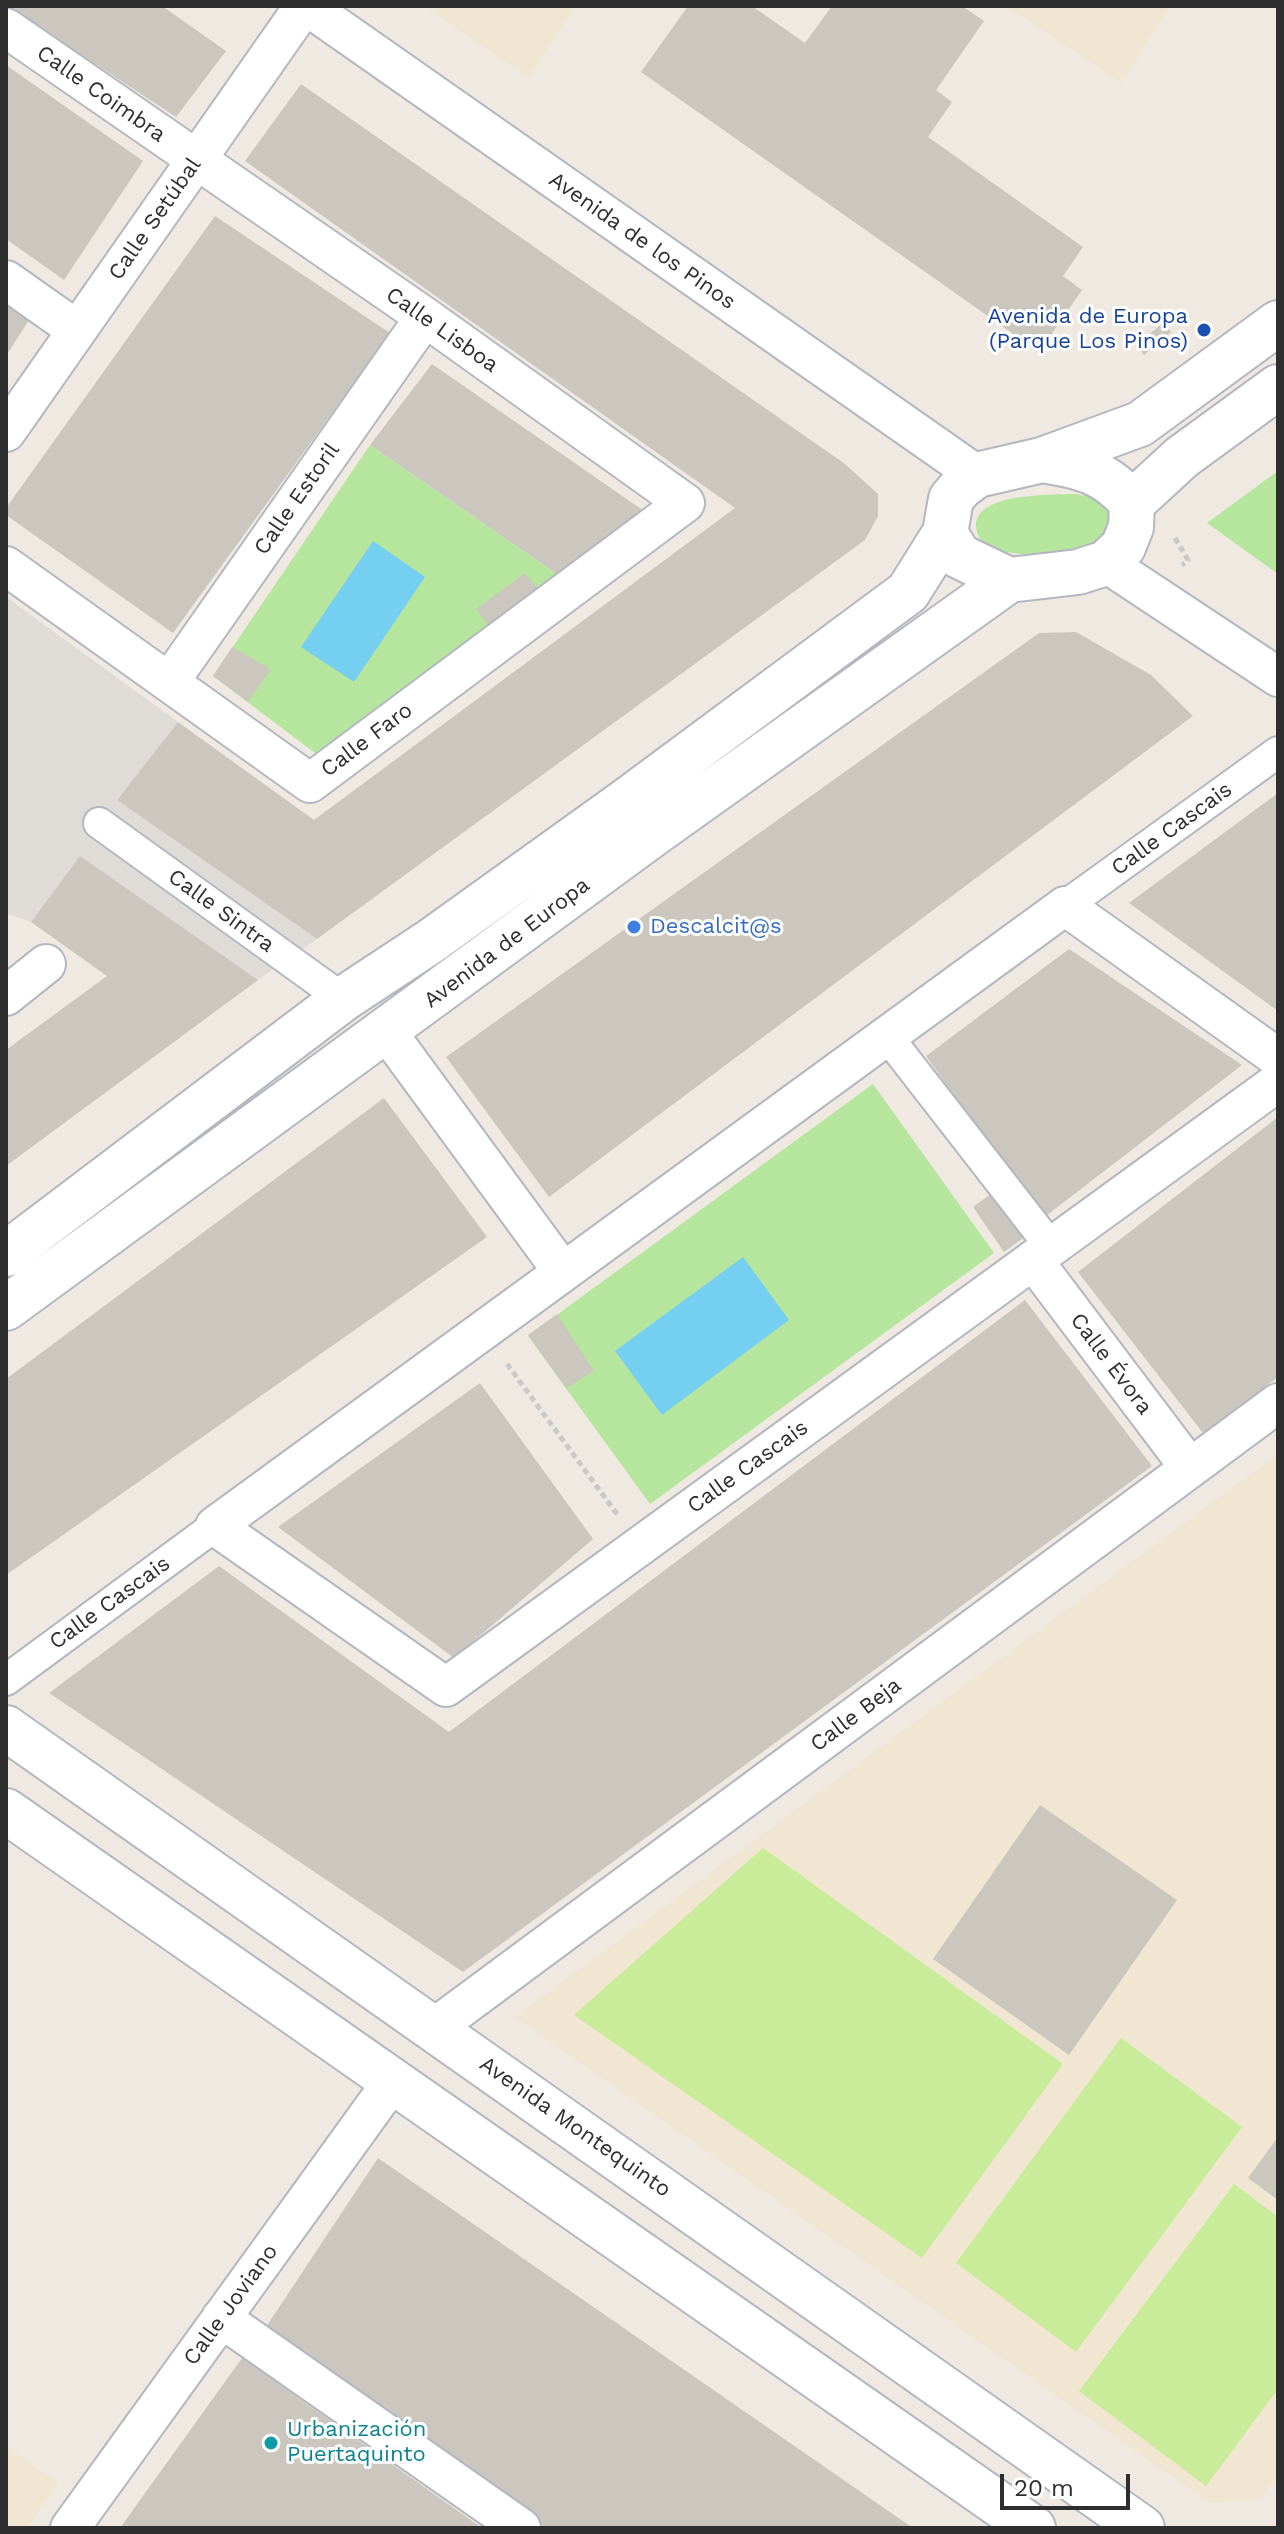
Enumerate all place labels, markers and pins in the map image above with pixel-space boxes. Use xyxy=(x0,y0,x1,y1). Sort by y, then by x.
place label: Avenida de Europa (Parque Los Pinos) xyxy=(988,304,1188,356)
marker: Avenida de Europa (Parque Los Pinos) xyxy=(1195,321,1213,339)
place label: Descalcit@s xyxy=(650,914,782,940)
marker: Descalcit@s xyxy=(625,918,643,936)
place label: Urbanización Puertaquinto xyxy=(287,2417,426,2468)
marker: Urbanización Puertaquinto xyxy=(262,2434,280,2452)

